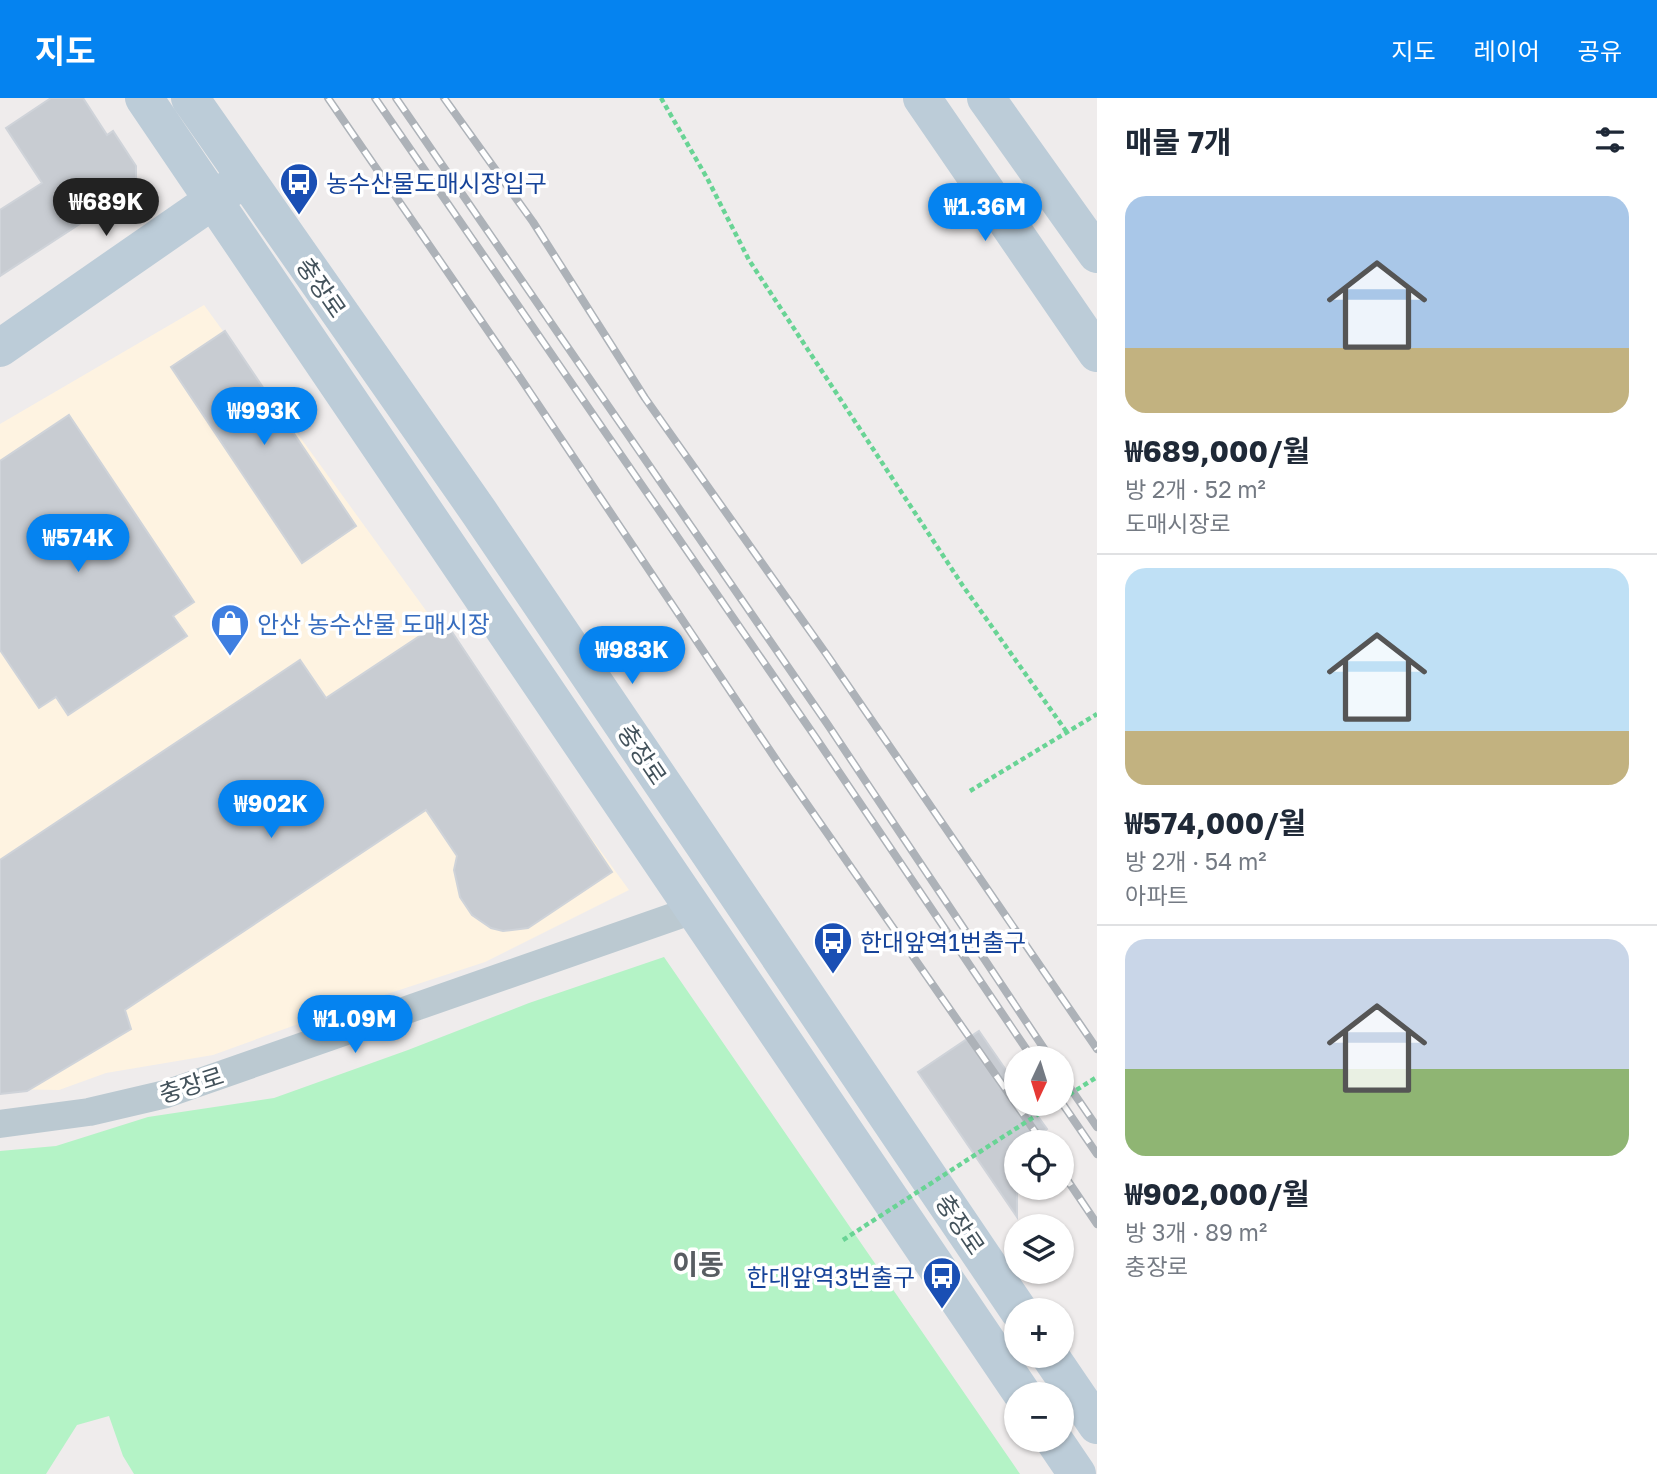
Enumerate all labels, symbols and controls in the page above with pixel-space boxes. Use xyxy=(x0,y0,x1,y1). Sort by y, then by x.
text: 지도 xyxy=(35,31,96,70)
text: 지도 xyxy=(1391,36,1436,65)
text: 레이어 xyxy=(1474,36,1540,65)
text: 공유 xyxy=(1578,36,1622,65)
icon: filters xyxy=(1591,121,1629,159)
text: 매물 7개 xyxy=(1125,124,1232,160)
bus stop icon: 농수산물도매시장입구 xyxy=(278,161,320,216)
place label: 농수산물도매시장입구 xyxy=(326,168,547,197)
pin: ₩689K xyxy=(57,178,155,238)
pin: ₩1.36M xyxy=(928,184,1042,243)
text: ₩689K xyxy=(69,187,143,215)
text: ₩1.36M xyxy=(944,192,1026,220)
icon: home xyxy=(1314,242,1440,368)
street label: 충장로 xyxy=(291,252,353,322)
pin: ₩993K xyxy=(215,388,313,447)
text: ₩993K xyxy=(227,396,301,424)
text: ₩689,000/월 xyxy=(1125,433,1310,469)
text: 방 2개 · 52 m² xyxy=(1125,475,1266,503)
text: 도매시장로 xyxy=(1125,509,1231,537)
pin: ₩574K xyxy=(29,514,127,574)
text: ₩574K xyxy=(42,523,114,551)
shop icon: 안산 농수산물 도매시장 xyxy=(209,602,251,657)
place label: 안산 농수산물 도매시장 xyxy=(257,609,490,638)
icon: home xyxy=(1314,614,1440,740)
pin: ₩983K xyxy=(583,626,681,686)
text: ₩983K xyxy=(595,635,669,663)
street label: 충장로 xyxy=(612,718,674,790)
pin: ₩902K xyxy=(222,780,320,840)
text: ₩902K xyxy=(234,789,308,817)
text: ₩574,000/월 xyxy=(1125,805,1306,841)
text: 방 2개 · 54 m² xyxy=(1125,847,1267,875)
text: 아파트 xyxy=(1125,881,1188,909)
bus stop icon: 한대앞역1번출구 xyxy=(812,920,854,975)
place label: 한대앞역1번출구 xyxy=(860,927,1026,956)
icon: home xyxy=(1314,985,1440,1111)
pin: ₩1.09M xyxy=(298,996,412,1055)
text: ₩1.09M xyxy=(314,1004,396,1032)
north arrow xyxy=(1004,1046,1074,1116)
map controls xyxy=(1004,1046,1074,1452)
street label: 충장로 xyxy=(155,1060,227,1108)
button: locate xyxy=(1004,1130,1074,1200)
text: ₩902,000/월 xyxy=(1125,1176,1310,1212)
street label: 충장로 xyxy=(930,1188,992,1260)
button: layers xyxy=(1004,1214,1074,1284)
text: 방 3개 · 89 m² xyxy=(1125,1218,1267,1246)
district label: 이동 xyxy=(672,1247,724,1280)
text: 충장로 xyxy=(1125,1252,1188,1280)
bus stop icon: 한대앞역3번출구 xyxy=(921,1255,963,1310)
place label: 한대앞역3번출구 xyxy=(746,1262,915,1291)
button: + xyxy=(1004,1298,1074,1368)
button: − xyxy=(1004,1382,1074,1452)

